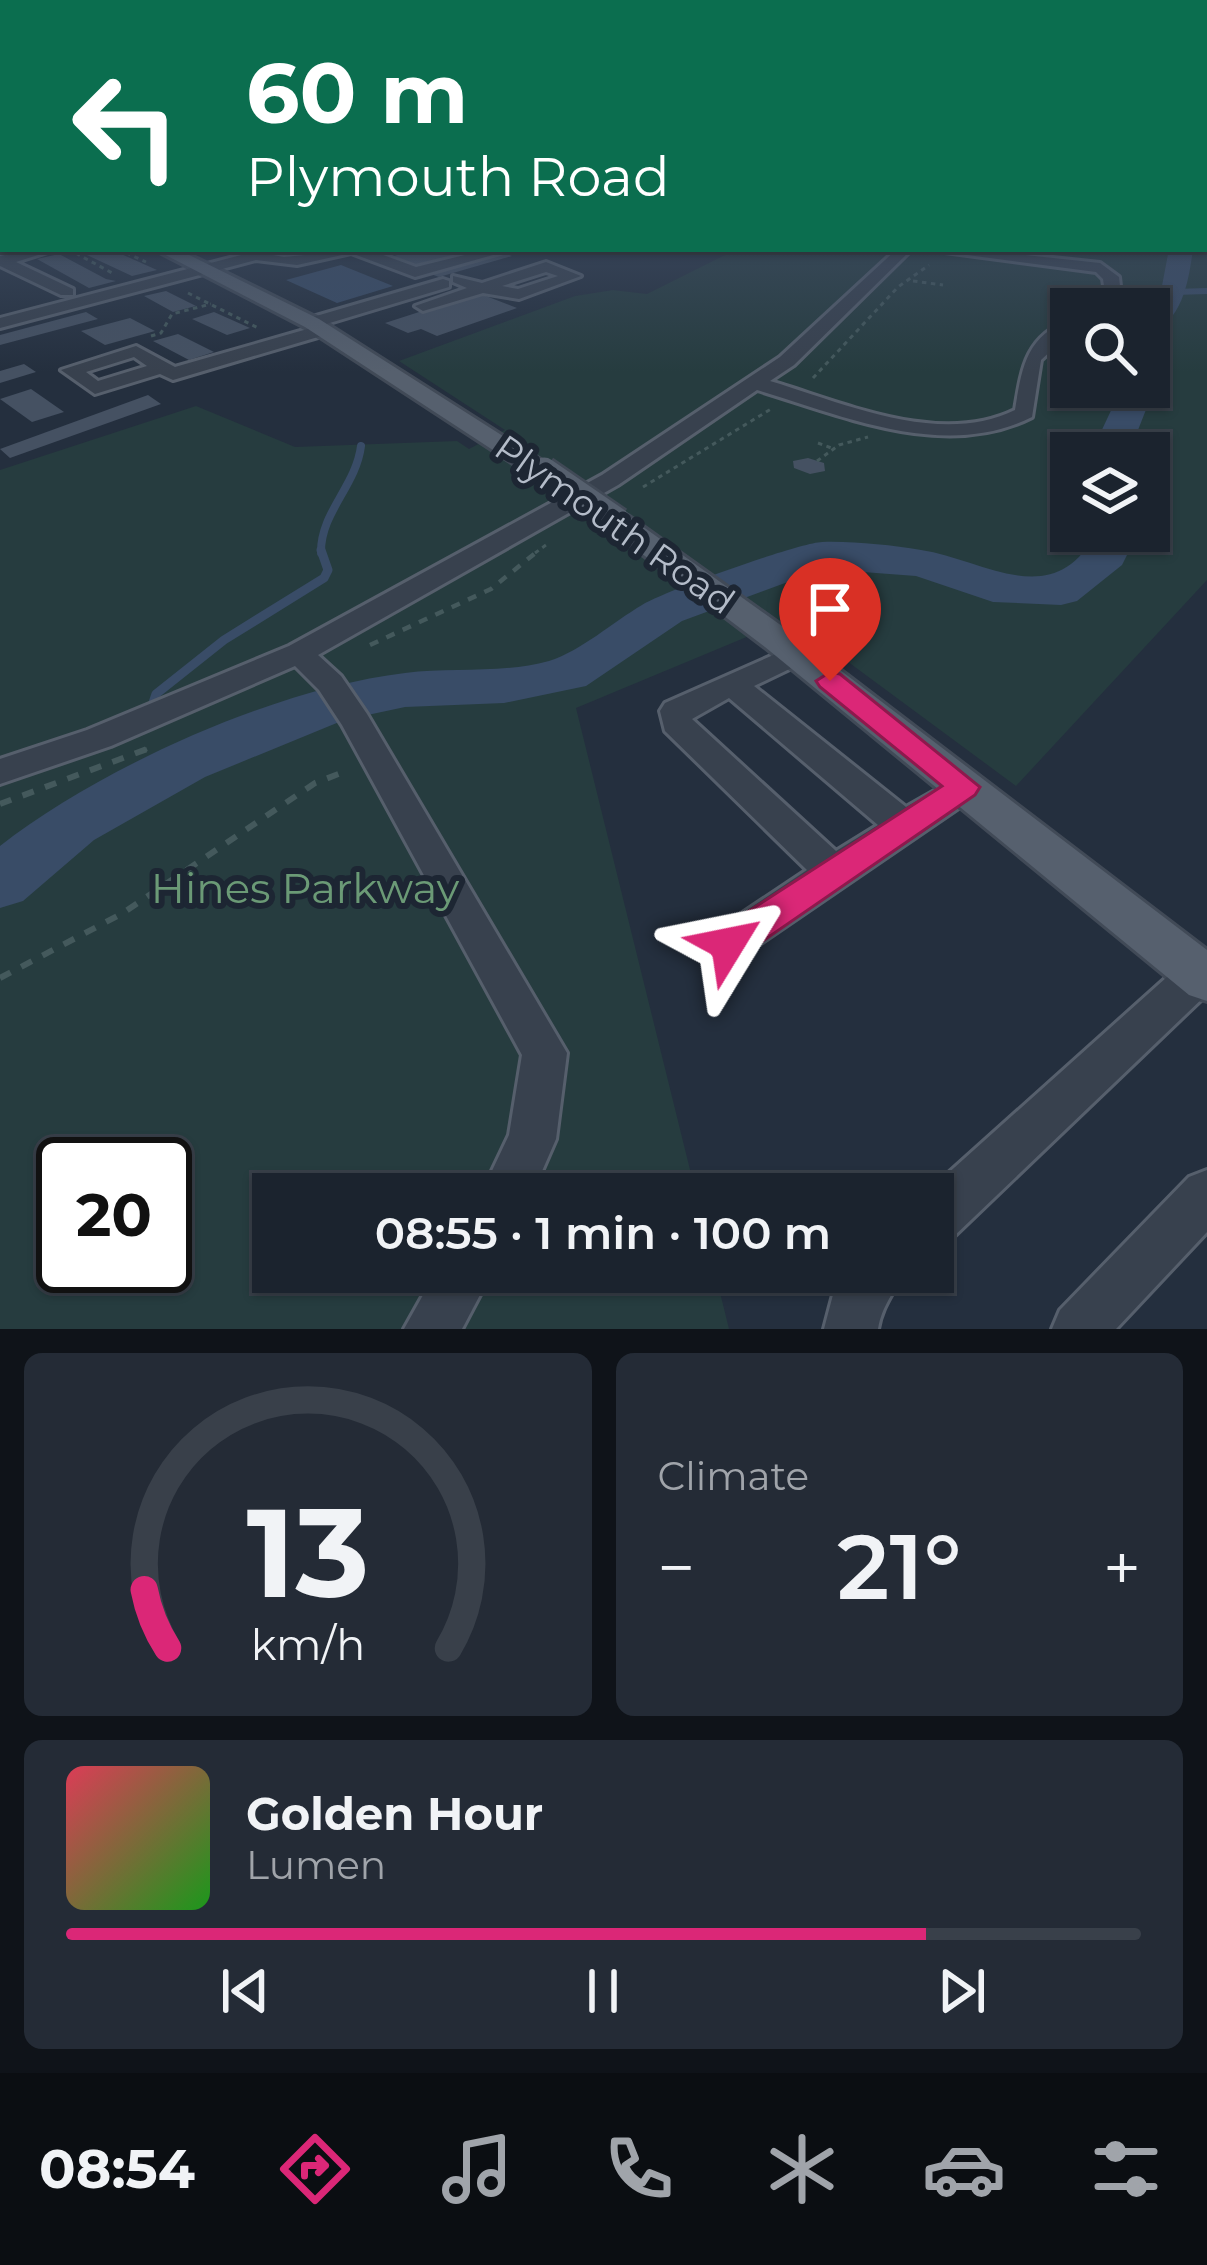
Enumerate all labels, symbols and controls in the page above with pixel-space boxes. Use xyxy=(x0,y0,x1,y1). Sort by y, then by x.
text: 60 m xyxy=(246,42,468,144)
icon: left xyxy=(48,48,204,204)
text: Plymouth Road xyxy=(246,144,670,210)
map controls xyxy=(1050,288,1170,552)
button: search xyxy=(1050,288,1170,408)
street label: Plymouth Road xyxy=(487,425,743,623)
button: layers xyxy=(1050,432,1170,552)
pin xyxy=(779,558,881,681)
icon: arrive xyxy=(797,576,863,642)
park label: Hines Parkway xyxy=(151,862,459,914)
position arrow xyxy=(665,881,791,1007)
speed limit sign: 20 xyxy=(36,1137,192,1293)
text: 08:55 · 1 min · 100 m xyxy=(375,1205,831,1260)
text: Climate xyxy=(658,1452,809,1500)
text: 13 xyxy=(246,1476,369,1628)
text: 21° xyxy=(837,1512,961,1622)
text: − xyxy=(658,1527,695,1608)
text: + xyxy=(1103,1527,1141,1608)
text: km/h xyxy=(251,1617,365,1670)
text: Golden Hour xyxy=(246,1786,543,1841)
text: Lumen xyxy=(246,1841,386,1889)
icon: previous xyxy=(212,1958,278,2024)
icon: pause xyxy=(570,1958,636,2024)
icon: next xyxy=(929,1958,995,2024)
icon: directions xyxy=(273,2127,357,2211)
icon: music xyxy=(435,2127,519,2211)
icon: phone xyxy=(597,2127,681,2211)
icon: climate xyxy=(760,2127,844,2211)
icon: car xyxy=(922,2127,1006,2211)
icon: filters xyxy=(1084,2127,1168,2211)
text: 08:54 xyxy=(39,2136,195,2202)

